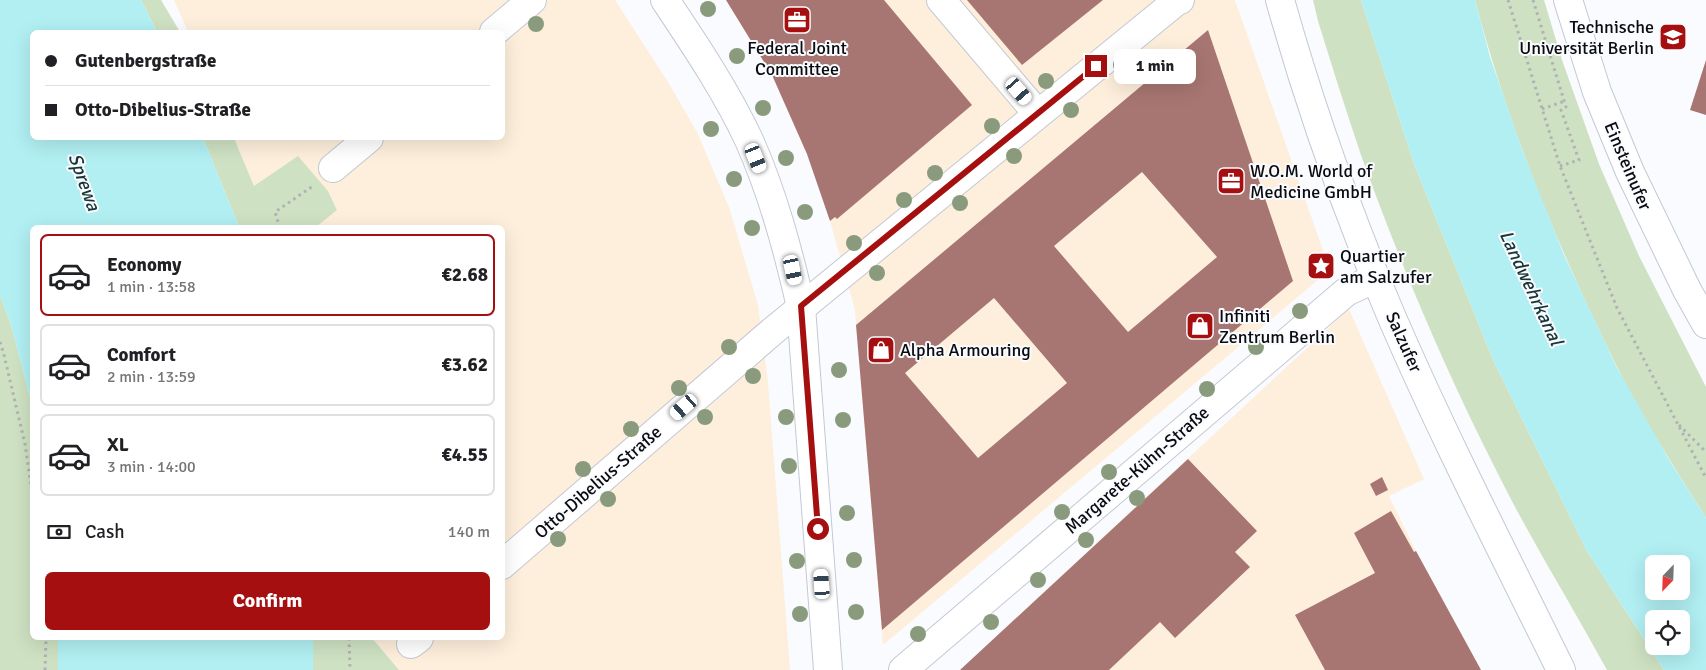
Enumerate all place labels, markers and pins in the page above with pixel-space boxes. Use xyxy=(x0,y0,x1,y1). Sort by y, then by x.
office icon: Federal Joint Committee xyxy=(782,5,812,35)
place label: Technische Universität Berlin xyxy=(1519,16,1654,59)
school or university icon: Technische Universität Berlin xyxy=(1658,22,1688,52)
place label: Federal Joint Committee xyxy=(747,37,847,80)
place label: W.O.M. World of Medicine GmbH xyxy=(1250,160,1373,203)
office icon: W.O.M. World of Medicine GmbH xyxy=(1216,166,1246,196)
place label: Quartier am Salzufer xyxy=(1340,245,1432,288)
place icon: Quartier am Salzufer xyxy=(1306,251,1336,281)
place label: Infiniti Zentrum Berlin xyxy=(1219,305,1335,348)
shop icon: Infiniti Zentrum Berlin xyxy=(1185,311,1215,341)
shop icon: Alpha Armouring xyxy=(866,335,896,365)
place label: Alpha Armouring xyxy=(900,339,1031,361)

